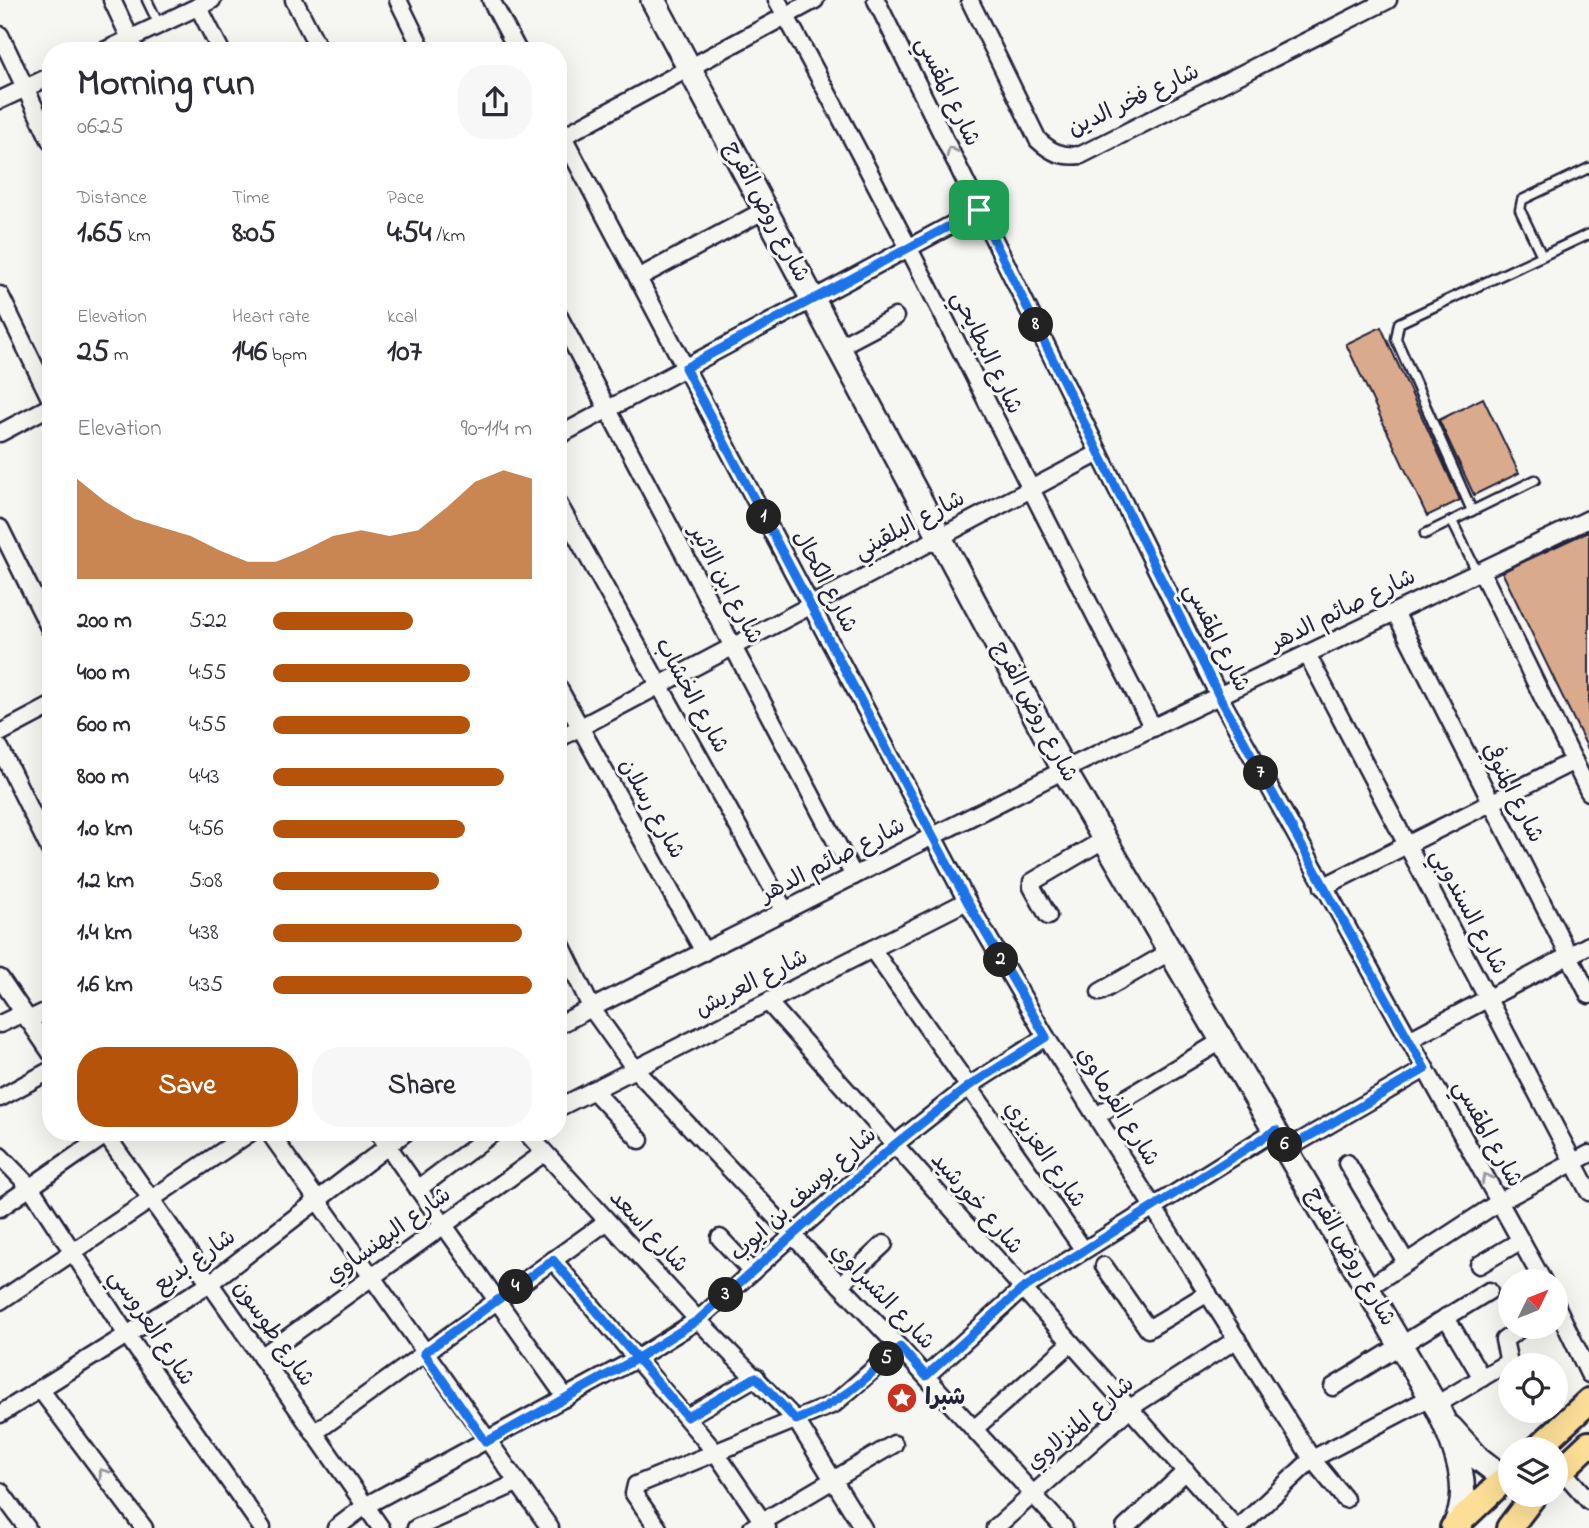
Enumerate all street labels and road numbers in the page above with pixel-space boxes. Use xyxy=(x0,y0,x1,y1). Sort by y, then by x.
street label: شارع المقسي xyxy=(904,31,988,153)
street label: شارع فخر الدين xyxy=(1063,56,1205,146)
street label: شارع روض الفرج xyxy=(715,135,817,289)
street label: شارع البطايحي xyxy=(940,286,1030,421)
street label: شارع البلقيني xyxy=(849,483,972,571)
street label: شارع ابن الاثير xyxy=(679,518,770,651)
street label: شارع الكحال xyxy=(783,525,865,639)
street label: شارع صائم الدهر xyxy=(1262,561,1422,662)
street label: شارع المقسي xyxy=(1173,578,1258,699)
street label: شارع الخشاب xyxy=(646,632,736,760)
street label: شارع روض الفرج xyxy=(983,635,1085,789)
street label: شارع المنوفي xyxy=(1473,737,1551,849)
street label: شارع رسلان xyxy=(610,753,692,865)
street label: شارع صائم الدهر xyxy=(753,810,911,913)
street label: شارع السندوبي xyxy=(1419,843,1515,982)
street label: شارع العريش xyxy=(690,941,814,1027)
street label: شارع الفرماوي xyxy=(1067,1041,1167,1173)
street label: شارع المقسي xyxy=(1442,1074,1530,1195)
street label: شارع العزيزي xyxy=(995,1095,1093,1215)
street label: شارع يوسف بن ايوب xyxy=(723,1120,885,1270)
street label: شارع خورشيد xyxy=(922,1145,1030,1263)
street label: شارع البهنساوي xyxy=(319,1179,459,1293)
street label: شارع روض الفرج xyxy=(1297,1181,1403,1333)
street label: شارع اسعد xyxy=(601,1183,695,1281)
street label: شارع بديع xyxy=(147,1221,243,1303)
street label: شارع الشبراوي xyxy=(822,1236,942,1358)
street label: شارع العروسي xyxy=(98,1263,202,1394)
street label: شارع طوسون xyxy=(224,1274,322,1394)
street label: شارع المنزلاوي xyxy=(1020,1369,1142,1479)

